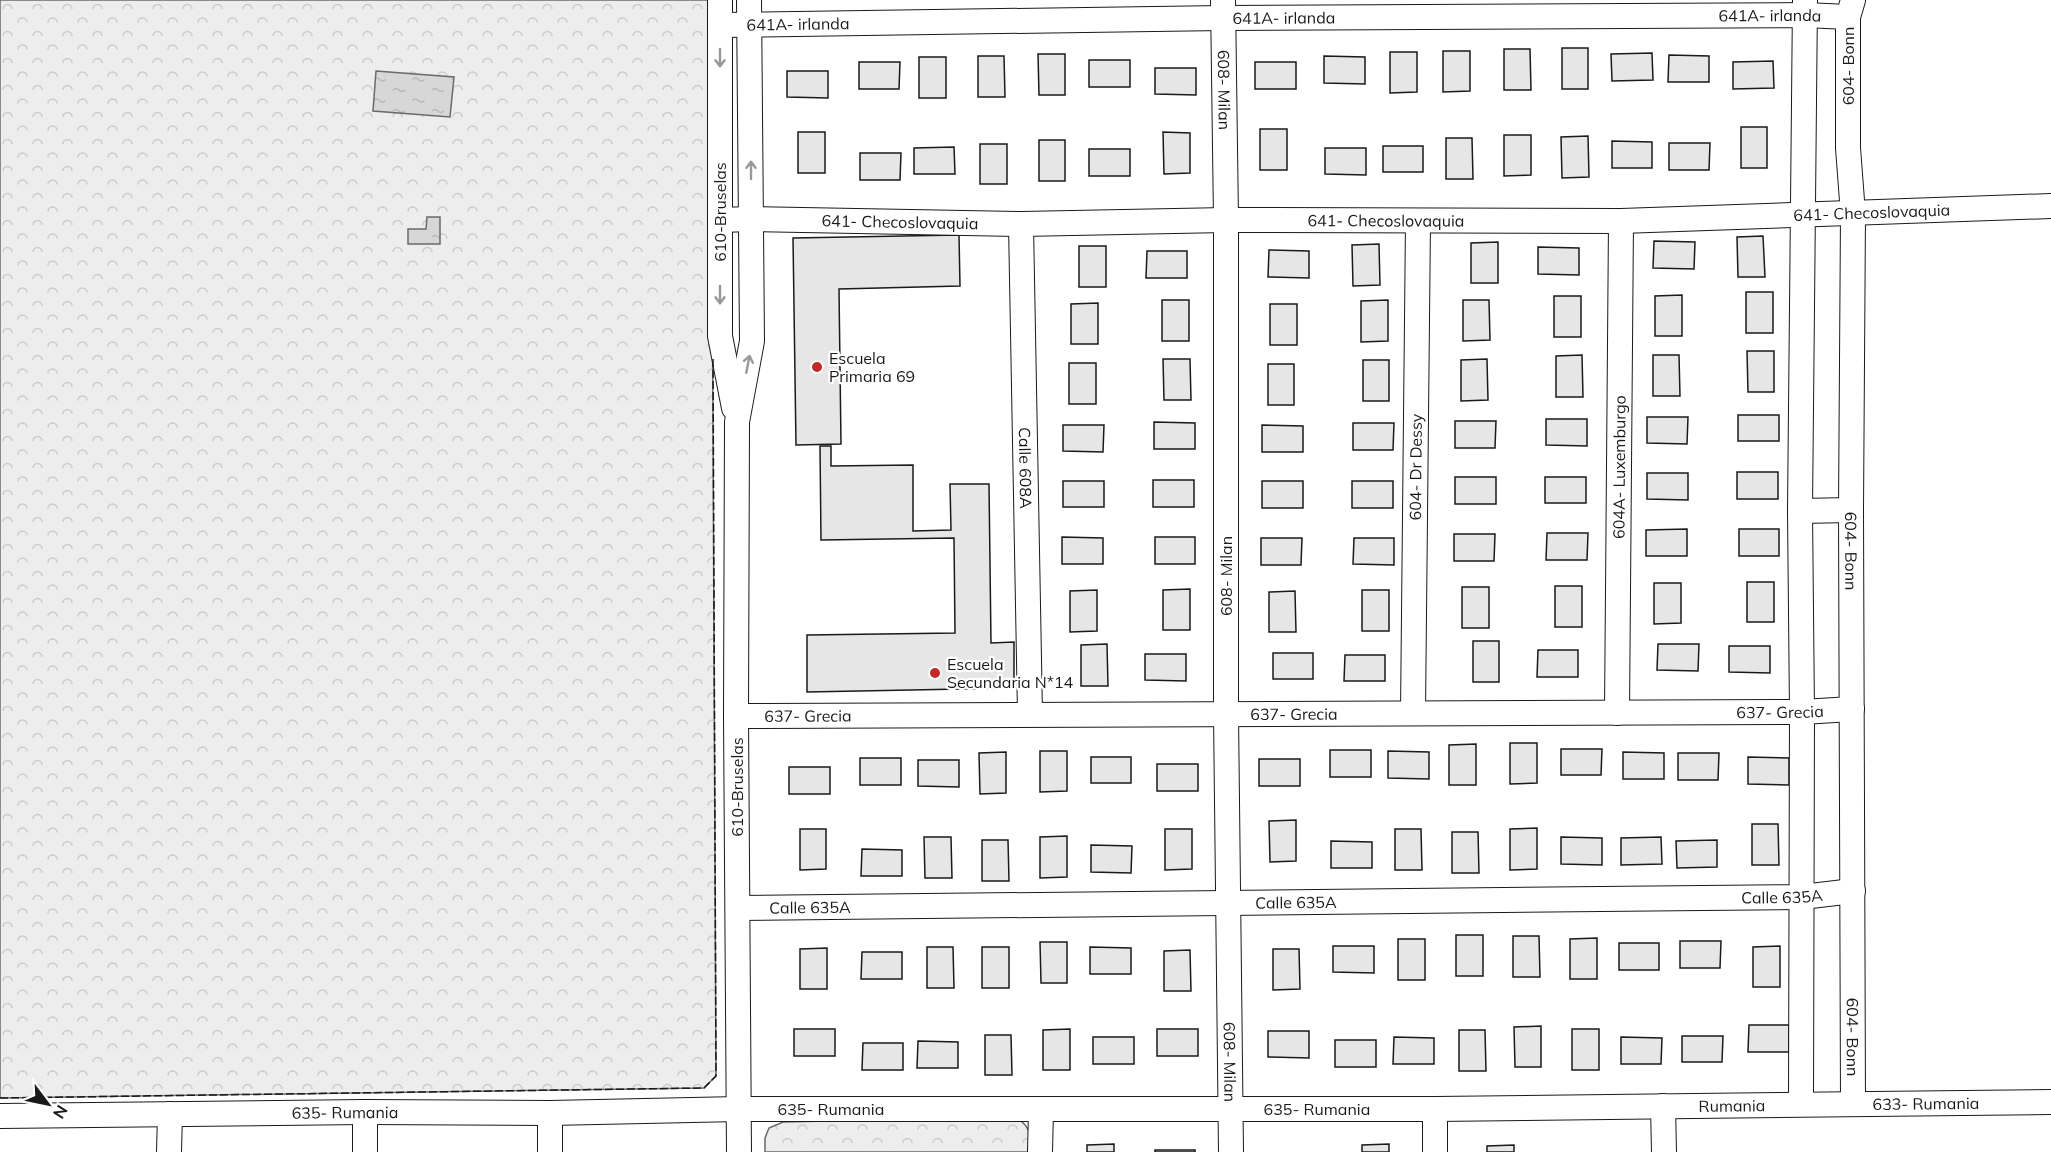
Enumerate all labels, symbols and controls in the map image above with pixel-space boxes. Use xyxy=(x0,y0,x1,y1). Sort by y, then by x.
street label: 641A- irlanda xyxy=(1718,5,1822,26)
street label: 641A- irlanda xyxy=(1232,7,1336,28)
street label: 641A- irlanda xyxy=(746,13,850,35)
street label: 604- Bonn xyxy=(1838,27,1858,105)
one-way arrow xyxy=(714,48,726,68)
street label: 608- Milan xyxy=(1214,50,1235,130)
one-way arrow xyxy=(745,160,756,180)
street label: 610-Bruselas xyxy=(710,162,730,262)
street label: 641- Checoslovaquia xyxy=(1793,200,1950,225)
street label: 641- Checoslovaquia xyxy=(821,210,979,233)
street label: 641- Checoslovaquia xyxy=(1307,210,1464,231)
one-way arrow xyxy=(714,285,726,305)
place label: Escuela Primaria 69 xyxy=(829,348,915,386)
one-way arrow xyxy=(743,355,754,375)
marker: Escuela Primaria 69 xyxy=(810,360,824,374)
street label: 604A- Luxemburgo xyxy=(1608,395,1630,539)
street label: 604- Dr Dessy xyxy=(1405,413,1426,520)
street label: Calle 608A xyxy=(1015,427,1036,509)
street label: 604- Bonn xyxy=(1841,512,1861,590)
street label: 608- Milan xyxy=(1216,536,1236,616)
place label: Escuela Secundaria N*14 xyxy=(947,654,1074,692)
marker: Escuela Secundaria N*14 xyxy=(928,666,942,680)
street label: 637- Grecia xyxy=(1736,701,1824,722)
street label: 637- Grecia xyxy=(1250,704,1338,724)
street label: 637- Grecia xyxy=(764,706,852,726)
street label: 610-Bruselas xyxy=(727,737,747,837)
street label: Calle 635A xyxy=(1741,885,1824,908)
street label: Calle 635A xyxy=(1255,892,1337,913)
street label: Calle 635A xyxy=(769,897,851,918)
street label: 604- Bonn xyxy=(1843,998,1863,1076)
street label: 608- Milan xyxy=(1220,1022,1240,1102)
north arrow xyxy=(18,1074,78,1134)
street label: 633- Rumania xyxy=(1872,1093,1979,1114)
street label: Rumania xyxy=(1698,1095,1765,1116)
street label: 635- Rumania xyxy=(778,1099,884,1119)
street label: 635- Rumania xyxy=(1264,1099,1370,1119)
text: N xyxy=(49,1102,72,1122)
street label: 635- Rumania xyxy=(292,1102,398,1123)

